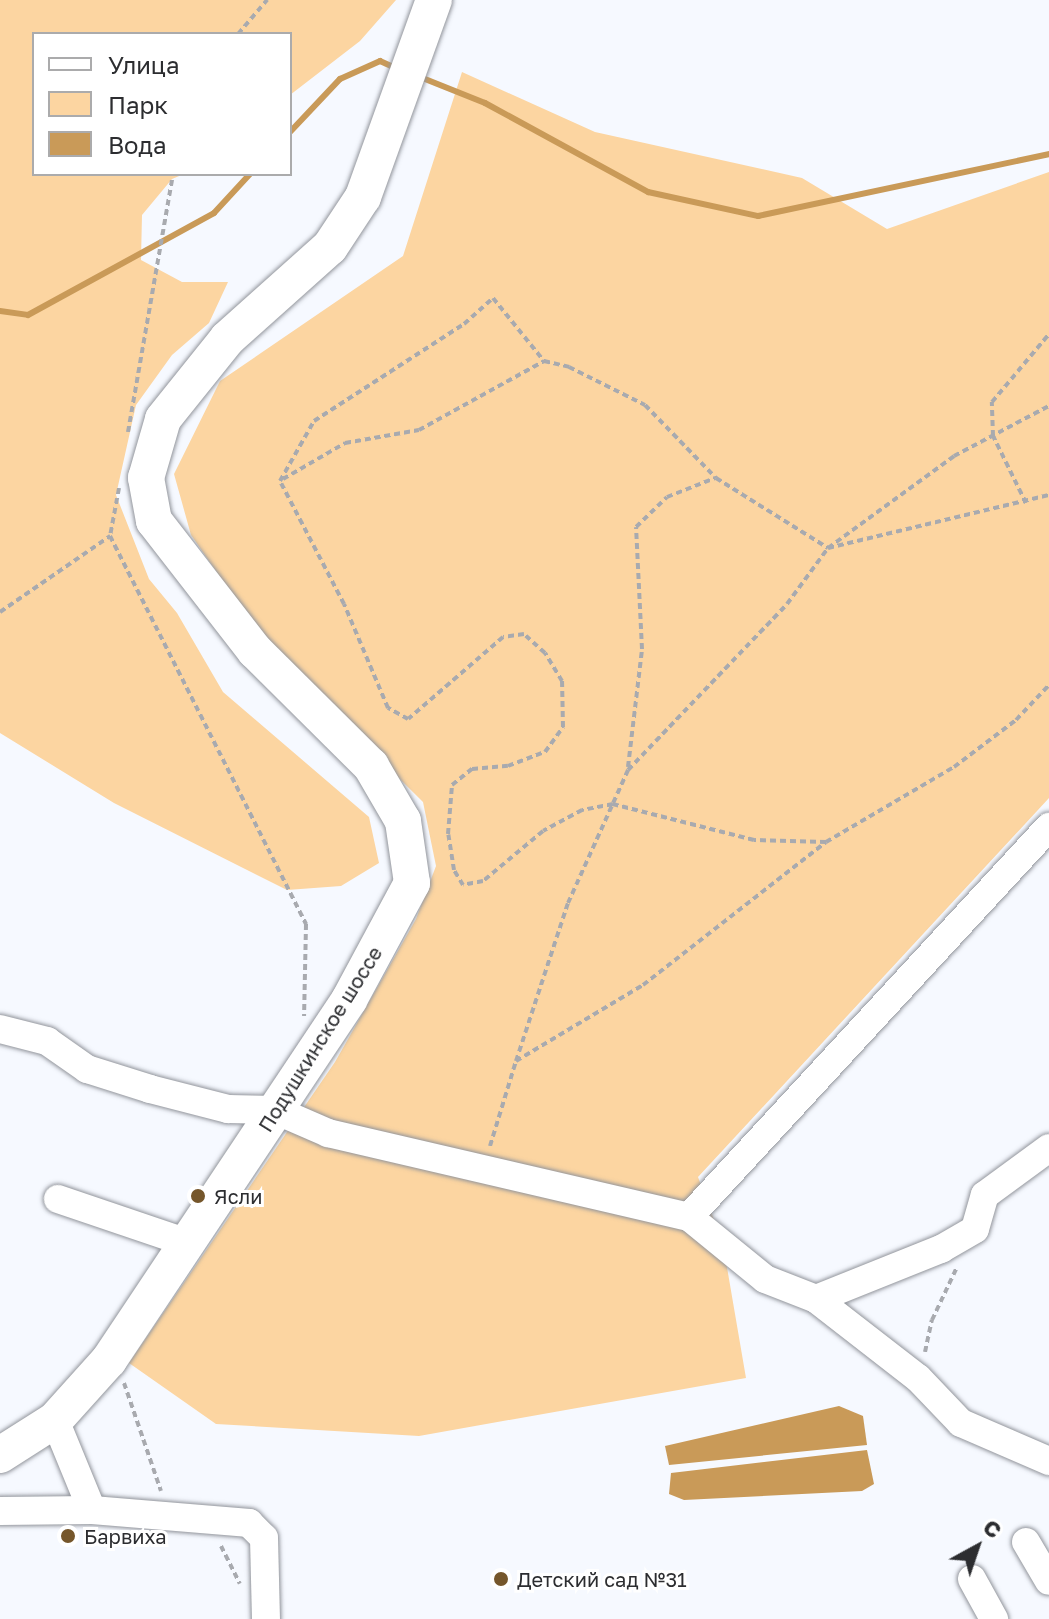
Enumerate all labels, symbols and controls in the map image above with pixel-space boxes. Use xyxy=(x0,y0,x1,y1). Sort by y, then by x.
legend xyxy=(32,32,292,176)
text: Улица xyxy=(108,50,180,79)
text: Парк xyxy=(108,90,168,119)
text: Вода xyxy=(108,130,167,159)
street label: Подушкинское шоссе xyxy=(253,942,387,1136)
place label: Ясли xyxy=(214,1184,262,1208)
marker: Ясли xyxy=(189,1187,207,1205)
north arrow xyxy=(937,1507,1017,1587)
text: С xyxy=(978,1513,1007,1544)
place label: Барвиха xyxy=(84,1524,166,1548)
marker: Барвиха xyxy=(59,1527,77,1545)
place label: Детский сад №31 xyxy=(517,1567,687,1591)
marker: Детский сад №31 xyxy=(492,1570,510,1588)

